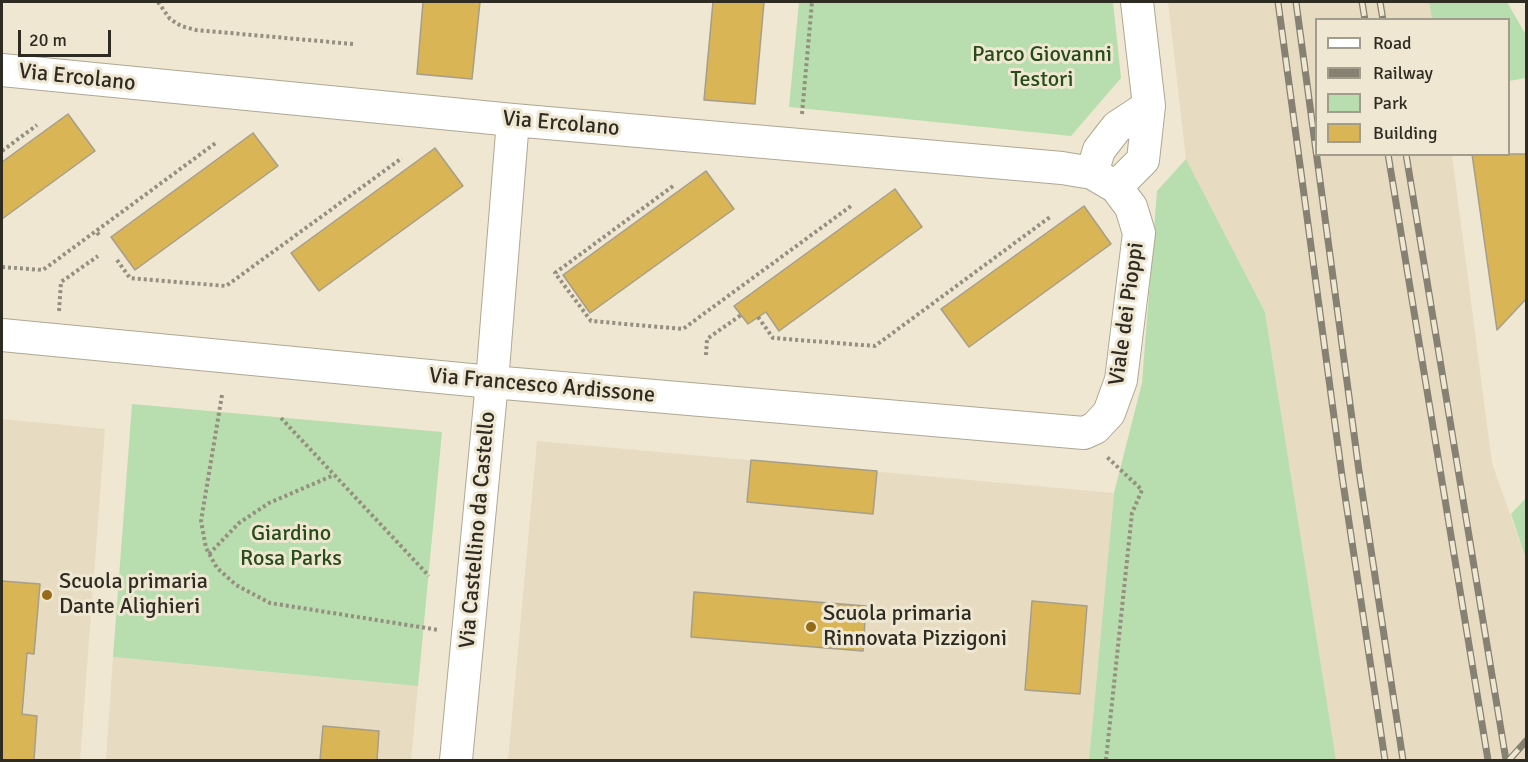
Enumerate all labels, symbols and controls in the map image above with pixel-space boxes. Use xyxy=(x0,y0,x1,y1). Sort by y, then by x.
scale bar xyxy=(21,18,114,56)
legend xyxy=(1315,18,1510,156)
text: 20 m xyxy=(29,29,67,51)
text: Road xyxy=(1373,32,1412,54)
park label: Parco Giovanni Testori xyxy=(972,42,1112,94)
street label: Via Ercolano xyxy=(17,59,137,97)
text: Railway xyxy=(1373,62,1433,84)
text: Park xyxy=(1373,92,1408,114)
street label: Via Ercolano xyxy=(501,106,621,142)
text: Building xyxy=(1373,122,1437,144)
street label: Viale dei Pioppi xyxy=(1104,241,1150,387)
street label: Via Francesco Ardissone xyxy=(428,363,656,409)
street label: Via Castellino da Castello xyxy=(454,410,502,650)
park label: Giardino Rosa Parks xyxy=(240,521,342,572)
place label: Scuola primaria Dante Alighieri xyxy=(59,569,208,620)
marker: Scuola primaria Dante Alighieri xyxy=(40,588,54,602)
place label: Scuola primaria Rinnovata Pizzigoni xyxy=(823,601,1007,652)
marker: Scuola primaria Rinnovata Pizzigoni xyxy=(804,620,818,634)

